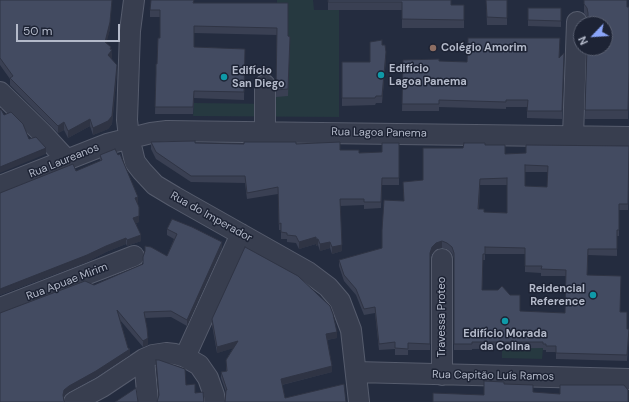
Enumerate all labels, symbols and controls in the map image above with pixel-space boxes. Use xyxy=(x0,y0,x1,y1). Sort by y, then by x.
scale bar xyxy=(18,16,122,42)
north arrow xyxy=(573,16,613,56)
text: 50 m xyxy=(23,23,52,39)
text: N xyxy=(575,34,591,47)
place label: Colégio Amorim xyxy=(441,41,527,55)
marker: Colégio Amorim xyxy=(428,43,438,53)
place label: Edifício Lagoa Panema xyxy=(389,62,467,88)
place label: Edifício San Diego xyxy=(232,64,285,90)
marker: Edifício Lagoa Panema xyxy=(376,70,386,80)
marker: Edifício San Diego xyxy=(219,72,229,82)
street label: Rua Lagoa Panema xyxy=(331,126,427,140)
street label: Rua Laureanos xyxy=(27,141,101,181)
street label: Rua do Imperador xyxy=(168,189,254,245)
street label: Rua Apuae Mirim xyxy=(25,260,109,304)
street label: Travessa Proteo xyxy=(435,277,449,357)
place label: Reidencial Reference xyxy=(529,282,585,308)
marker: Reidencial Reference xyxy=(588,290,598,300)
marker: Edifício Morada da Colina xyxy=(500,316,510,326)
place label: Edifício Morada da Colina xyxy=(463,327,547,353)
street label: Rua Capitão Luís Ramos xyxy=(432,368,554,384)

